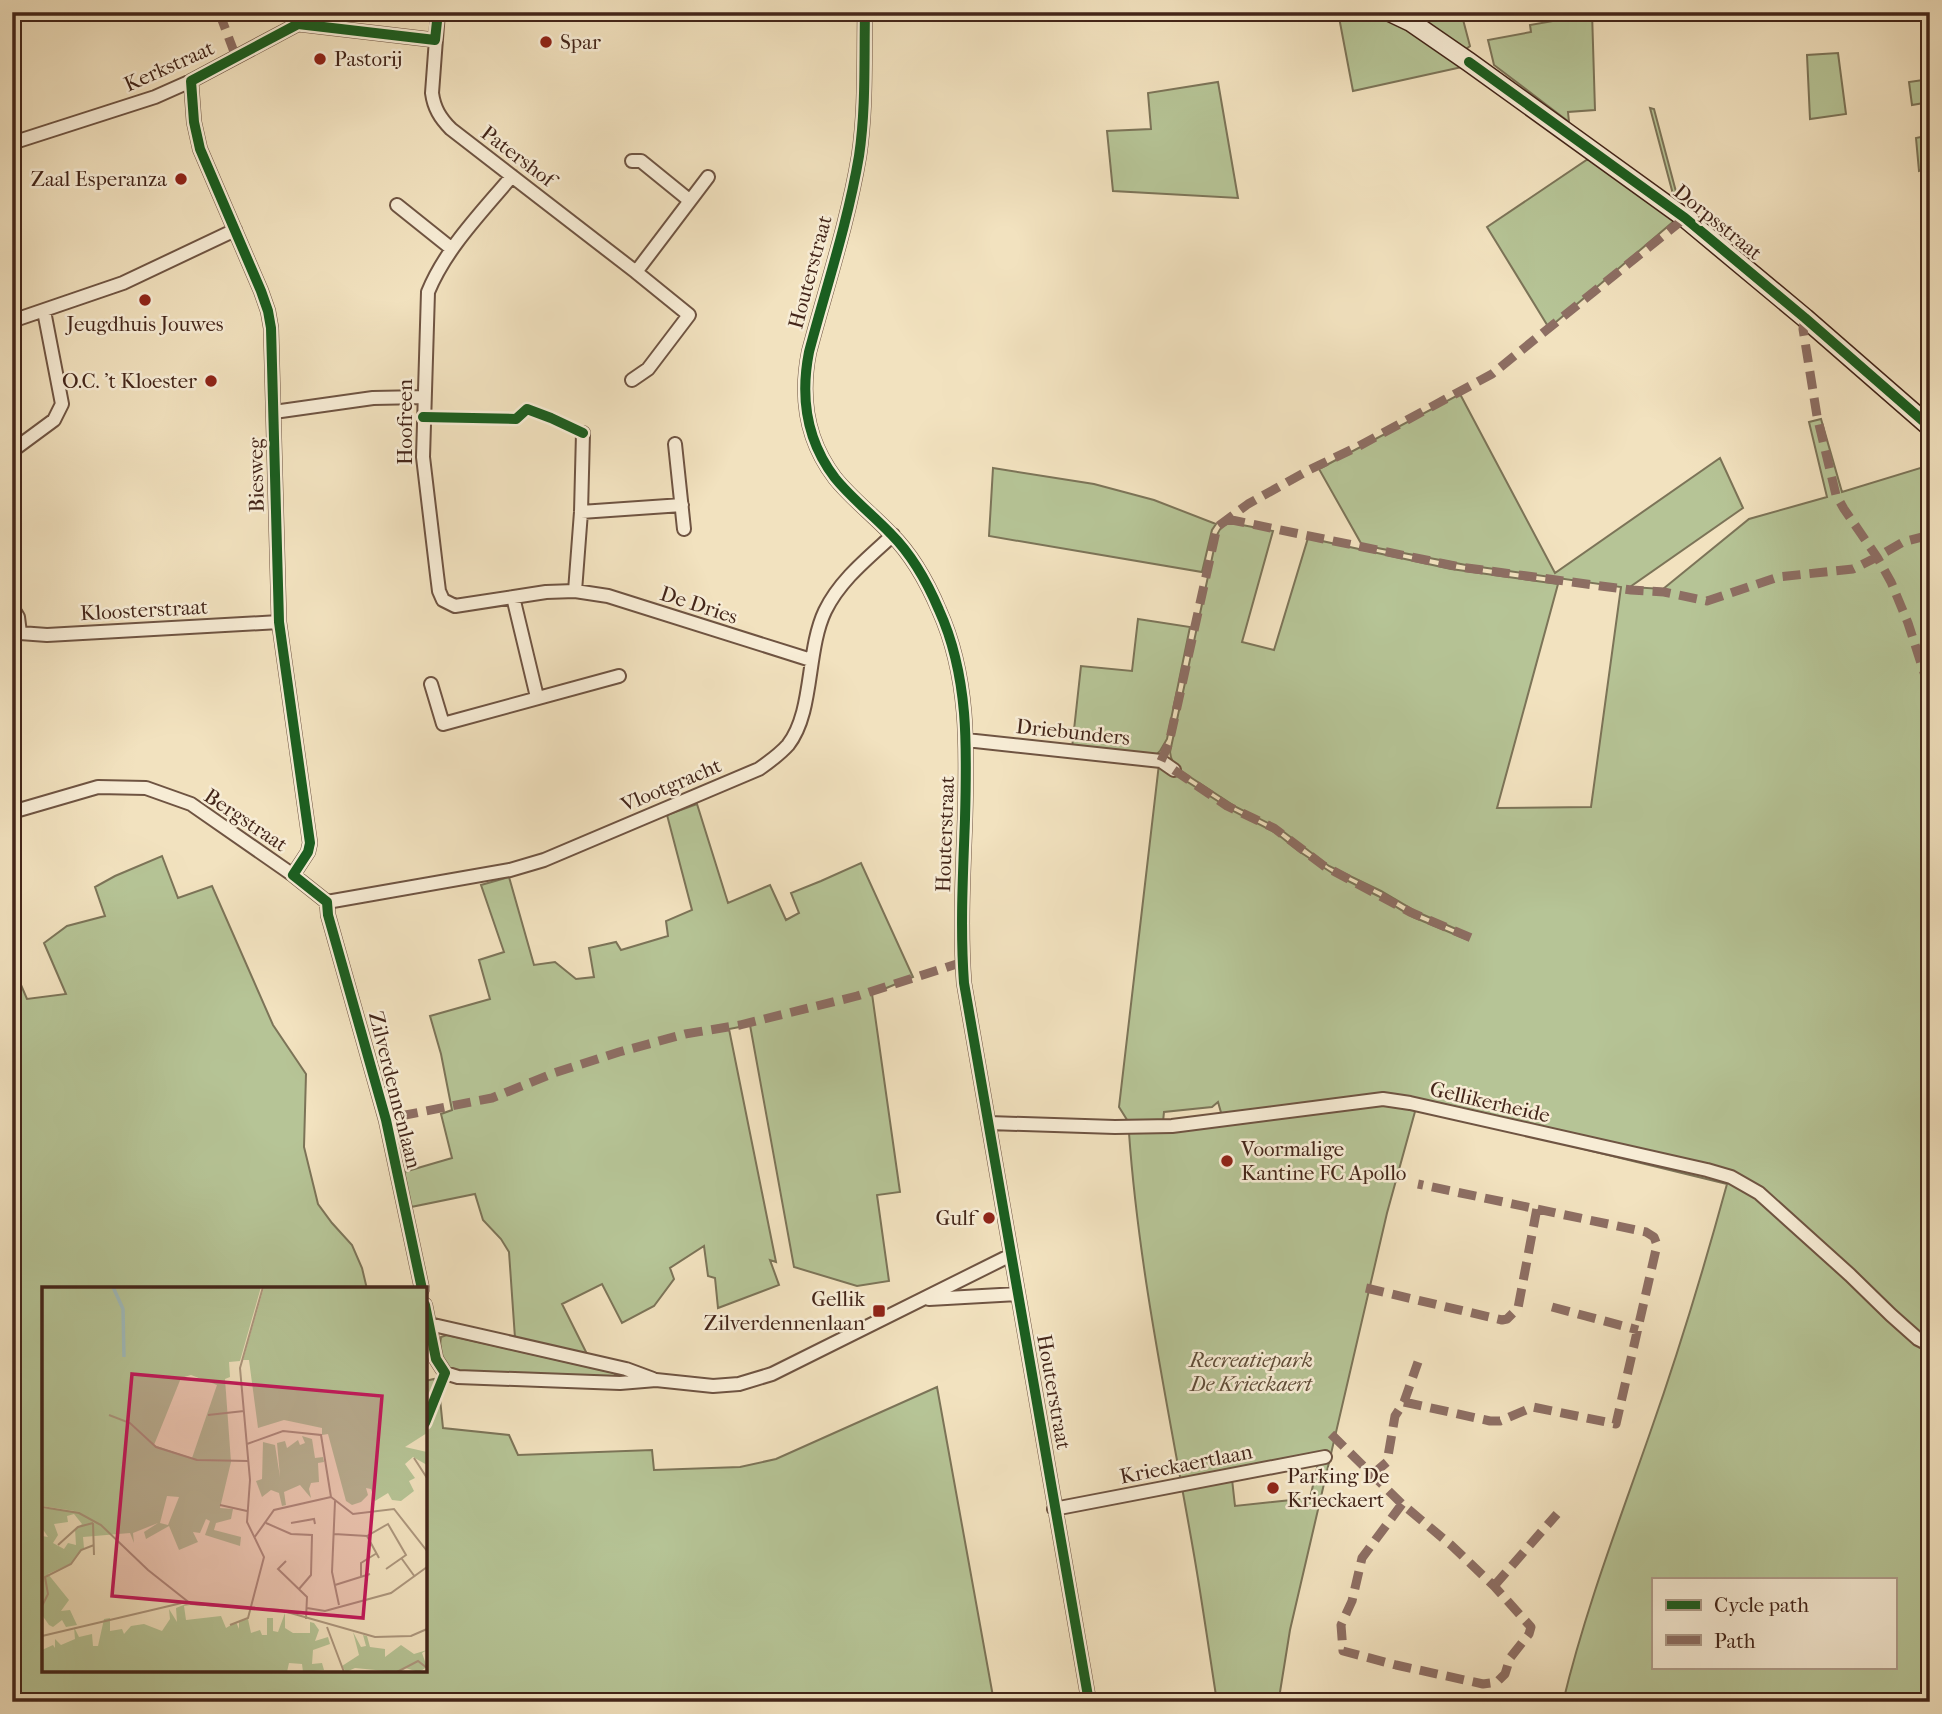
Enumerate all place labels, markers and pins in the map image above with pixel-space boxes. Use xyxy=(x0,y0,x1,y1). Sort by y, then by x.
place label: Spar xyxy=(560,30,601,54)
marker: Spar xyxy=(538,34,554,50)
place label: Pastorij xyxy=(334,47,402,71)
marker: Pastorij xyxy=(312,51,328,67)
place label: Zaal Esperanza xyxy=(31,167,167,191)
marker: Zaal Esperanza xyxy=(173,171,189,187)
marker: Jeugdhuis Jouwes xyxy=(137,292,153,308)
place label: Jeugdhuis Jouwes xyxy=(64,312,224,336)
place label: O.C. 't Kloester xyxy=(62,369,197,393)
marker: O.C. 't Kloester xyxy=(203,373,219,389)
place label: Voormalige Kantine FC Apollo xyxy=(1240,1137,1406,1185)
marker: Voormalige Kantine FC Apollo xyxy=(1219,1153,1235,1169)
place label: Gulf xyxy=(936,1206,979,1230)
marker: Gulf xyxy=(981,1210,997,1226)
place label: Gellik Zilverdennenlaan xyxy=(704,1287,865,1335)
marker: Gellik Zilverdennenlaan xyxy=(871,1303,887,1319)
place label: Parking De Krieckaert xyxy=(1287,1464,1389,1512)
marker: Parking De Krieckaert xyxy=(1265,1480,1281,1496)

